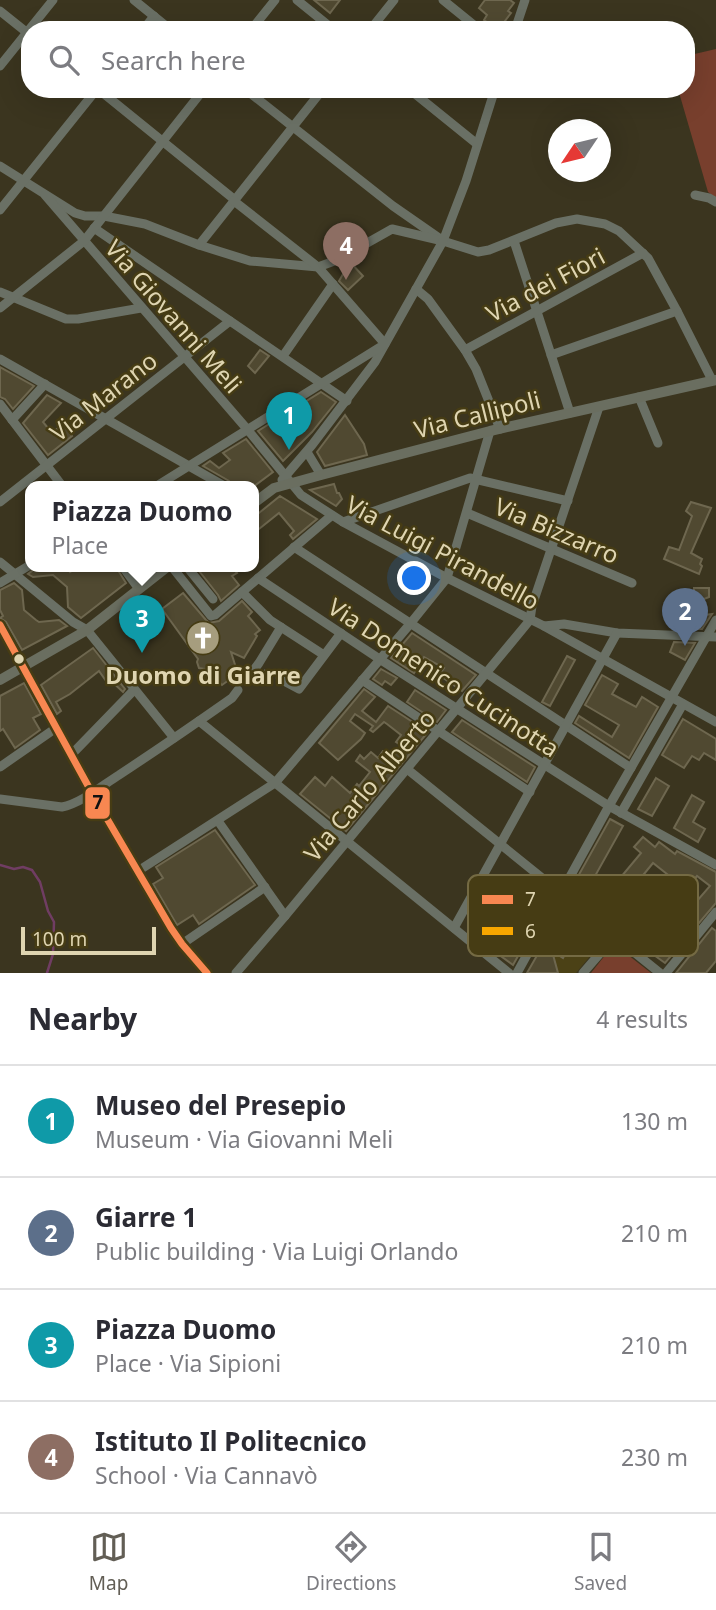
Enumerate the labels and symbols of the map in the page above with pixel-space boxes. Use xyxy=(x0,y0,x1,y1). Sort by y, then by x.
north arrow xyxy=(548,119,611,182)
pin: 4 xyxy=(323,222,369,280)
street label: Via Giovanni Meli xyxy=(98,232,250,400)
street label: Via dei Fiori xyxy=(480,239,610,329)
street label: Via Marano xyxy=(42,344,164,448)
street label: Via Callipoli xyxy=(410,382,544,446)
pin: 1 xyxy=(266,392,312,450)
street label: Via Luigi Pirandello xyxy=(340,487,546,617)
street label: Via Bizzarro xyxy=(490,489,624,571)
your location xyxy=(397,561,431,595)
pin: 2 xyxy=(662,588,708,646)
street label: Via Domenico Cucinotta xyxy=(322,590,566,764)
pin: 3 xyxy=(119,595,165,653)
church icon: Duomo di Giarre xyxy=(184,619,222,657)
unlabelled marker xyxy=(12,652,26,666)
place label: Duomo di Giarre xyxy=(105,658,301,691)
street label: Via Carlo Alberto xyxy=(296,702,442,868)
line badge: 7 xyxy=(84,786,111,820)
text: 7 xyxy=(93,789,104,815)
legend xyxy=(468,875,698,956)
text: 7 xyxy=(525,886,536,912)
text: 6 xyxy=(525,918,536,944)
scale bar xyxy=(21,924,156,956)

